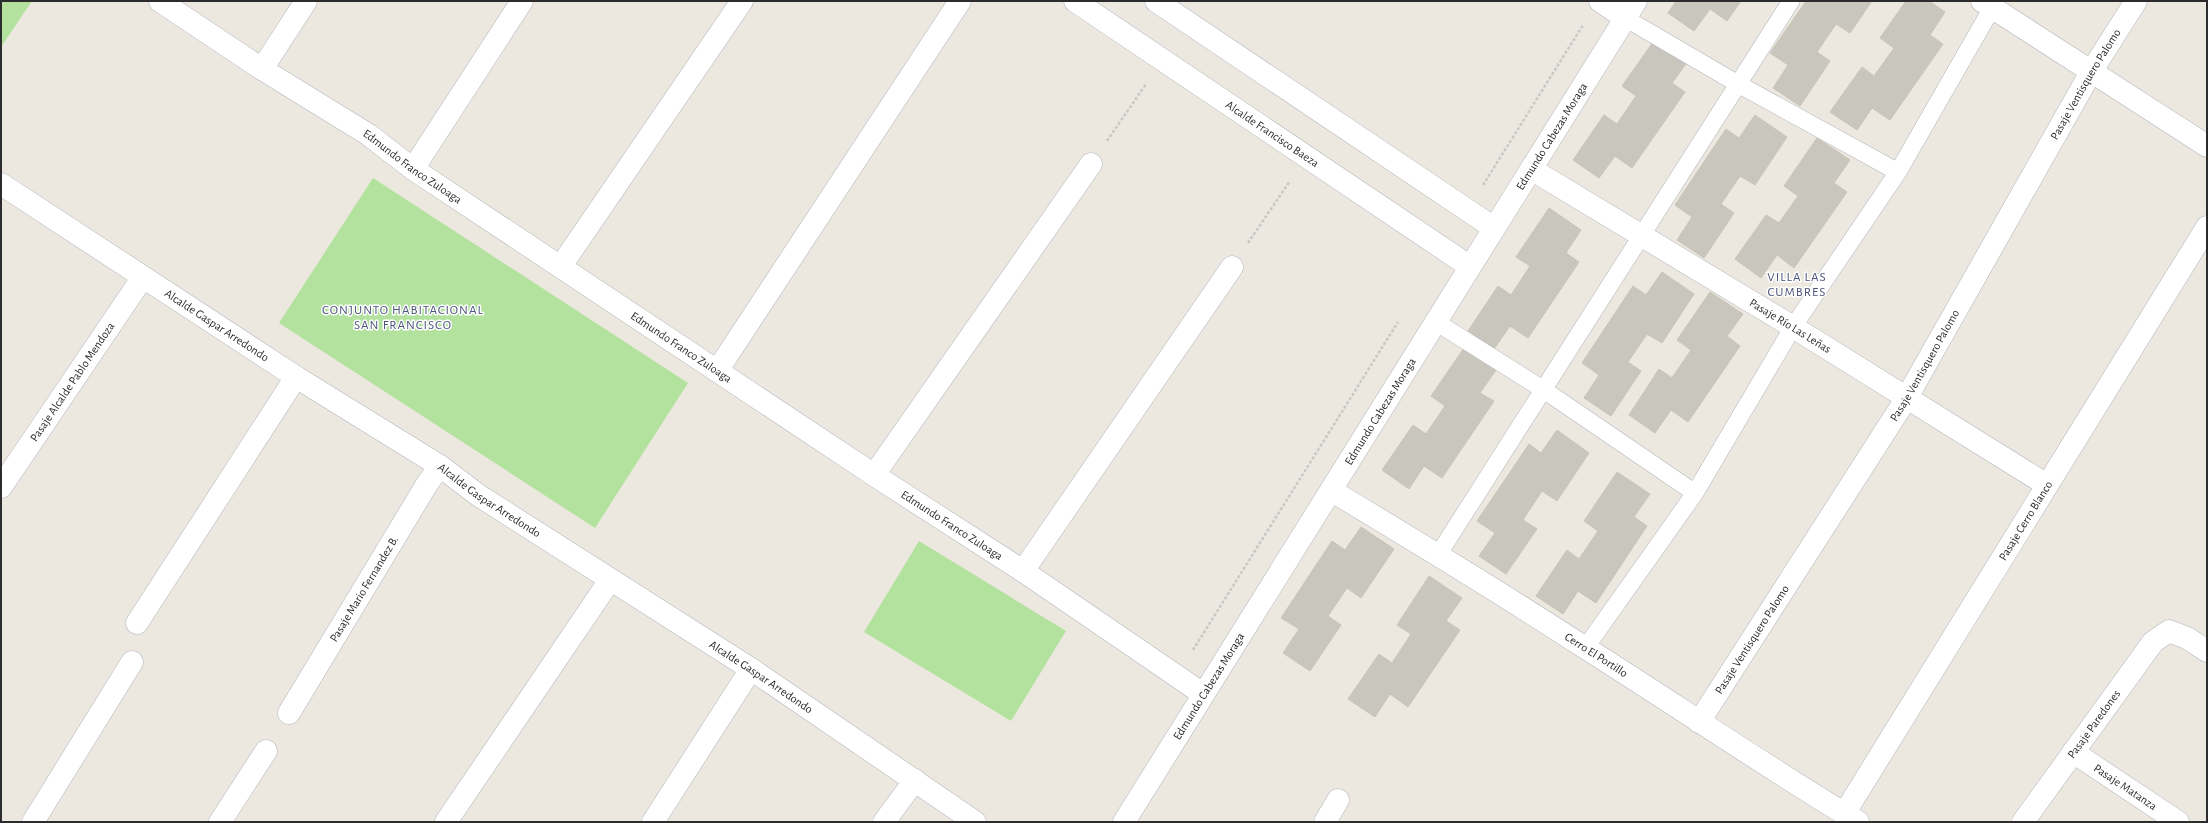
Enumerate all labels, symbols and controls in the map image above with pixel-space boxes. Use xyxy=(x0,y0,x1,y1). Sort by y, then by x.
street label: Pasaje Ventisquero Palomo xyxy=(2048,26,2123,142)
street label: Edmundo Cabezas Moraga xyxy=(1514,80,1590,192)
street label: Alcalde Francisco Baeza xyxy=(1224,98,1322,170)
street label: Edmundo Franco Zuloaga xyxy=(361,127,464,206)
district label: VILLA LAS CUMBRES xyxy=(1767,271,1827,299)
street label: Alcalde Gaspar Arredondo xyxy=(163,287,271,364)
street label: Pasaje Río Las Leñas xyxy=(1747,296,1833,355)
district label: CONJUNTO HABITACIONAL SAN FRANCISCO xyxy=(322,304,484,332)
street label: Pasaje Ventisquero Palomo xyxy=(1887,307,1961,423)
street label: Edmundo Franco Zuloaga xyxy=(629,309,734,385)
street label: Pasaje Alcalde Pablo Mendoza xyxy=(28,320,117,443)
street label: Edmundo Cabezas Moraga xyxy=(1342,355,1418,467)
street label: Alcalde Gaspar Arredondo xyxy=(436,461,543,539)
street label: Pasaje Cerro Blanco xyxy=(1996,479,2055,562)
street label: Edmundo Franco Zuloaga xyxy=(899,488,1005,563)
street label: Pasaje Mario Fernandez B. xyxy=(327,534,400,644)
street label: Pasaje Ventisquero Palomo xyxy=(1713,583,1791,696)
street label: Edmundo Cabezas Moraga xyxy=(1171,630,1247,742)
street label: Cerro El Portillo xyxy=(1563,630,1630,679)
street label: Alcalde Gaspar Arredondo xyxy=(707,638,815,715)
street label: Pasaje Paredones xyxy=(2065,687,2122,760)
street label: Pasaje Matanza xyxy=(2092,762,2160,812)

